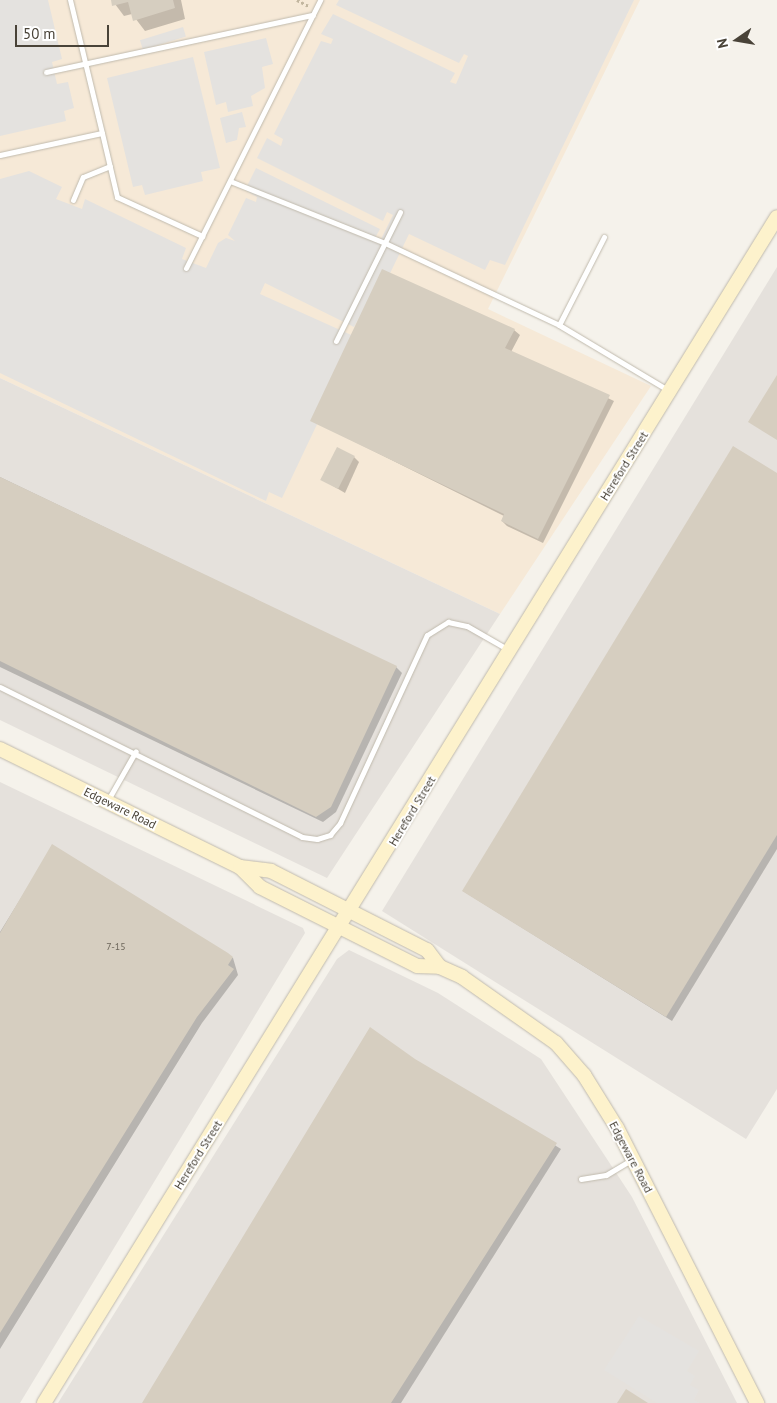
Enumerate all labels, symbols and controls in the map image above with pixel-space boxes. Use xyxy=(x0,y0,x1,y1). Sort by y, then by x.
scale bar xyxy=(18,15,111,47)
north arrow xyxy=(712,15,762,65)
text: 50 m xyxy=(23,24,56,43)
text: N xyxy=(713,37,732,50)
street label: Hereford Street xyxy=(597,429,651,503)
street label: Hereford Street xyxy=(386,773,438,849)
street label: Edgeware Road xyxy=(81,784,159,832)
house number: 7-15 xyxy=(106,941,126,953)
street label: Hereford Street xyxy=(171,1118,225,1192)
street label: Edgeware Road xyxy=(606,1119,656,1195)

